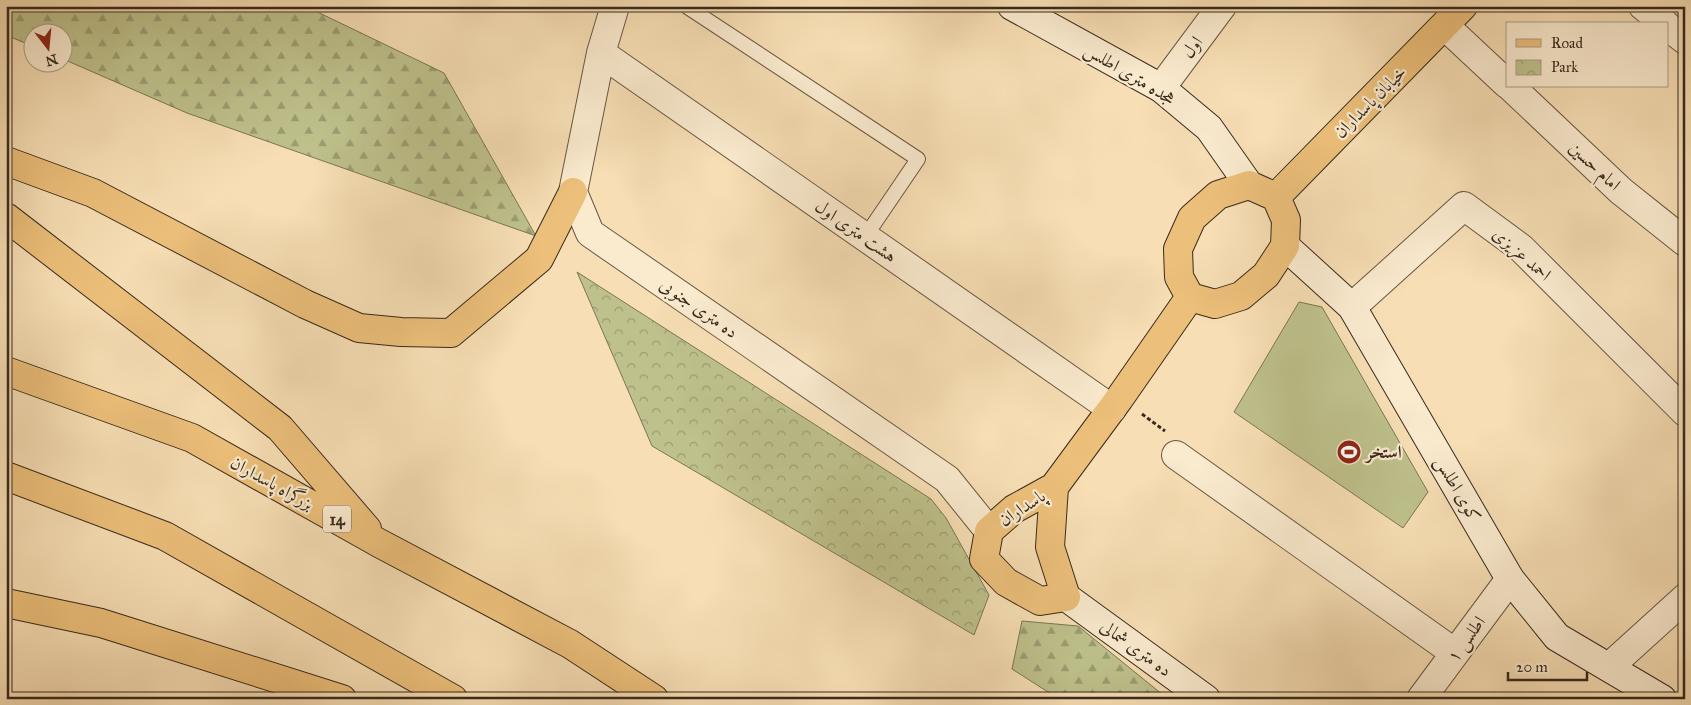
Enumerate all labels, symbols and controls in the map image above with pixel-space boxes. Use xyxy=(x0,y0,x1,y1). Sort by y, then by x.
north arrow xyxy=(22,22,72,72)
legend xyxy=(1506,22,1668,88)
street label: اول xyxy=(1177,32,1207,62)
text: Road xyxy=(1551,34,1583,52)
street label: هجده متری اطلس xyxy=(1080,38,1179,111)
text: N xyxy=(43,50,59,70)
text: Park xyxy=(1551,58,1578,76)
street label: خیابان پاسداران xyxy=(1329,61,1412,144)
street label: امام حسین xyxy=(1561,137,1626,199)
street label: هشت متری اول xyxy=(811,195,901,267)
street label: احمد عزیزی xyxy=(1487,223,1556,287)
street label: ده متری جنوبی xyxy=(655,273,742,345)
sports icon: استخر xyxy=(1336,439,1362,465)
place label: استخر xyxy=(1364,441,1402,464)
street label: بزرگراه پاسداران xyxy=(226,450,318,517)
street label: کوی اطلس xyxy=(1429,452,1486,527)
street label: پاسداران xyxy=(994,484,1052,533)
road number: 14 xyxy=(323,506,351,532)
street label: اطلس ۱ xyxy=(1442,612,1491,667)
street label: ده متری شمالی xyxy=(1096,615,1176,681)
scale bar xyxy=(1508,650,1587,682)
text: 20 m xyxy=(1516,658,1548,676)

